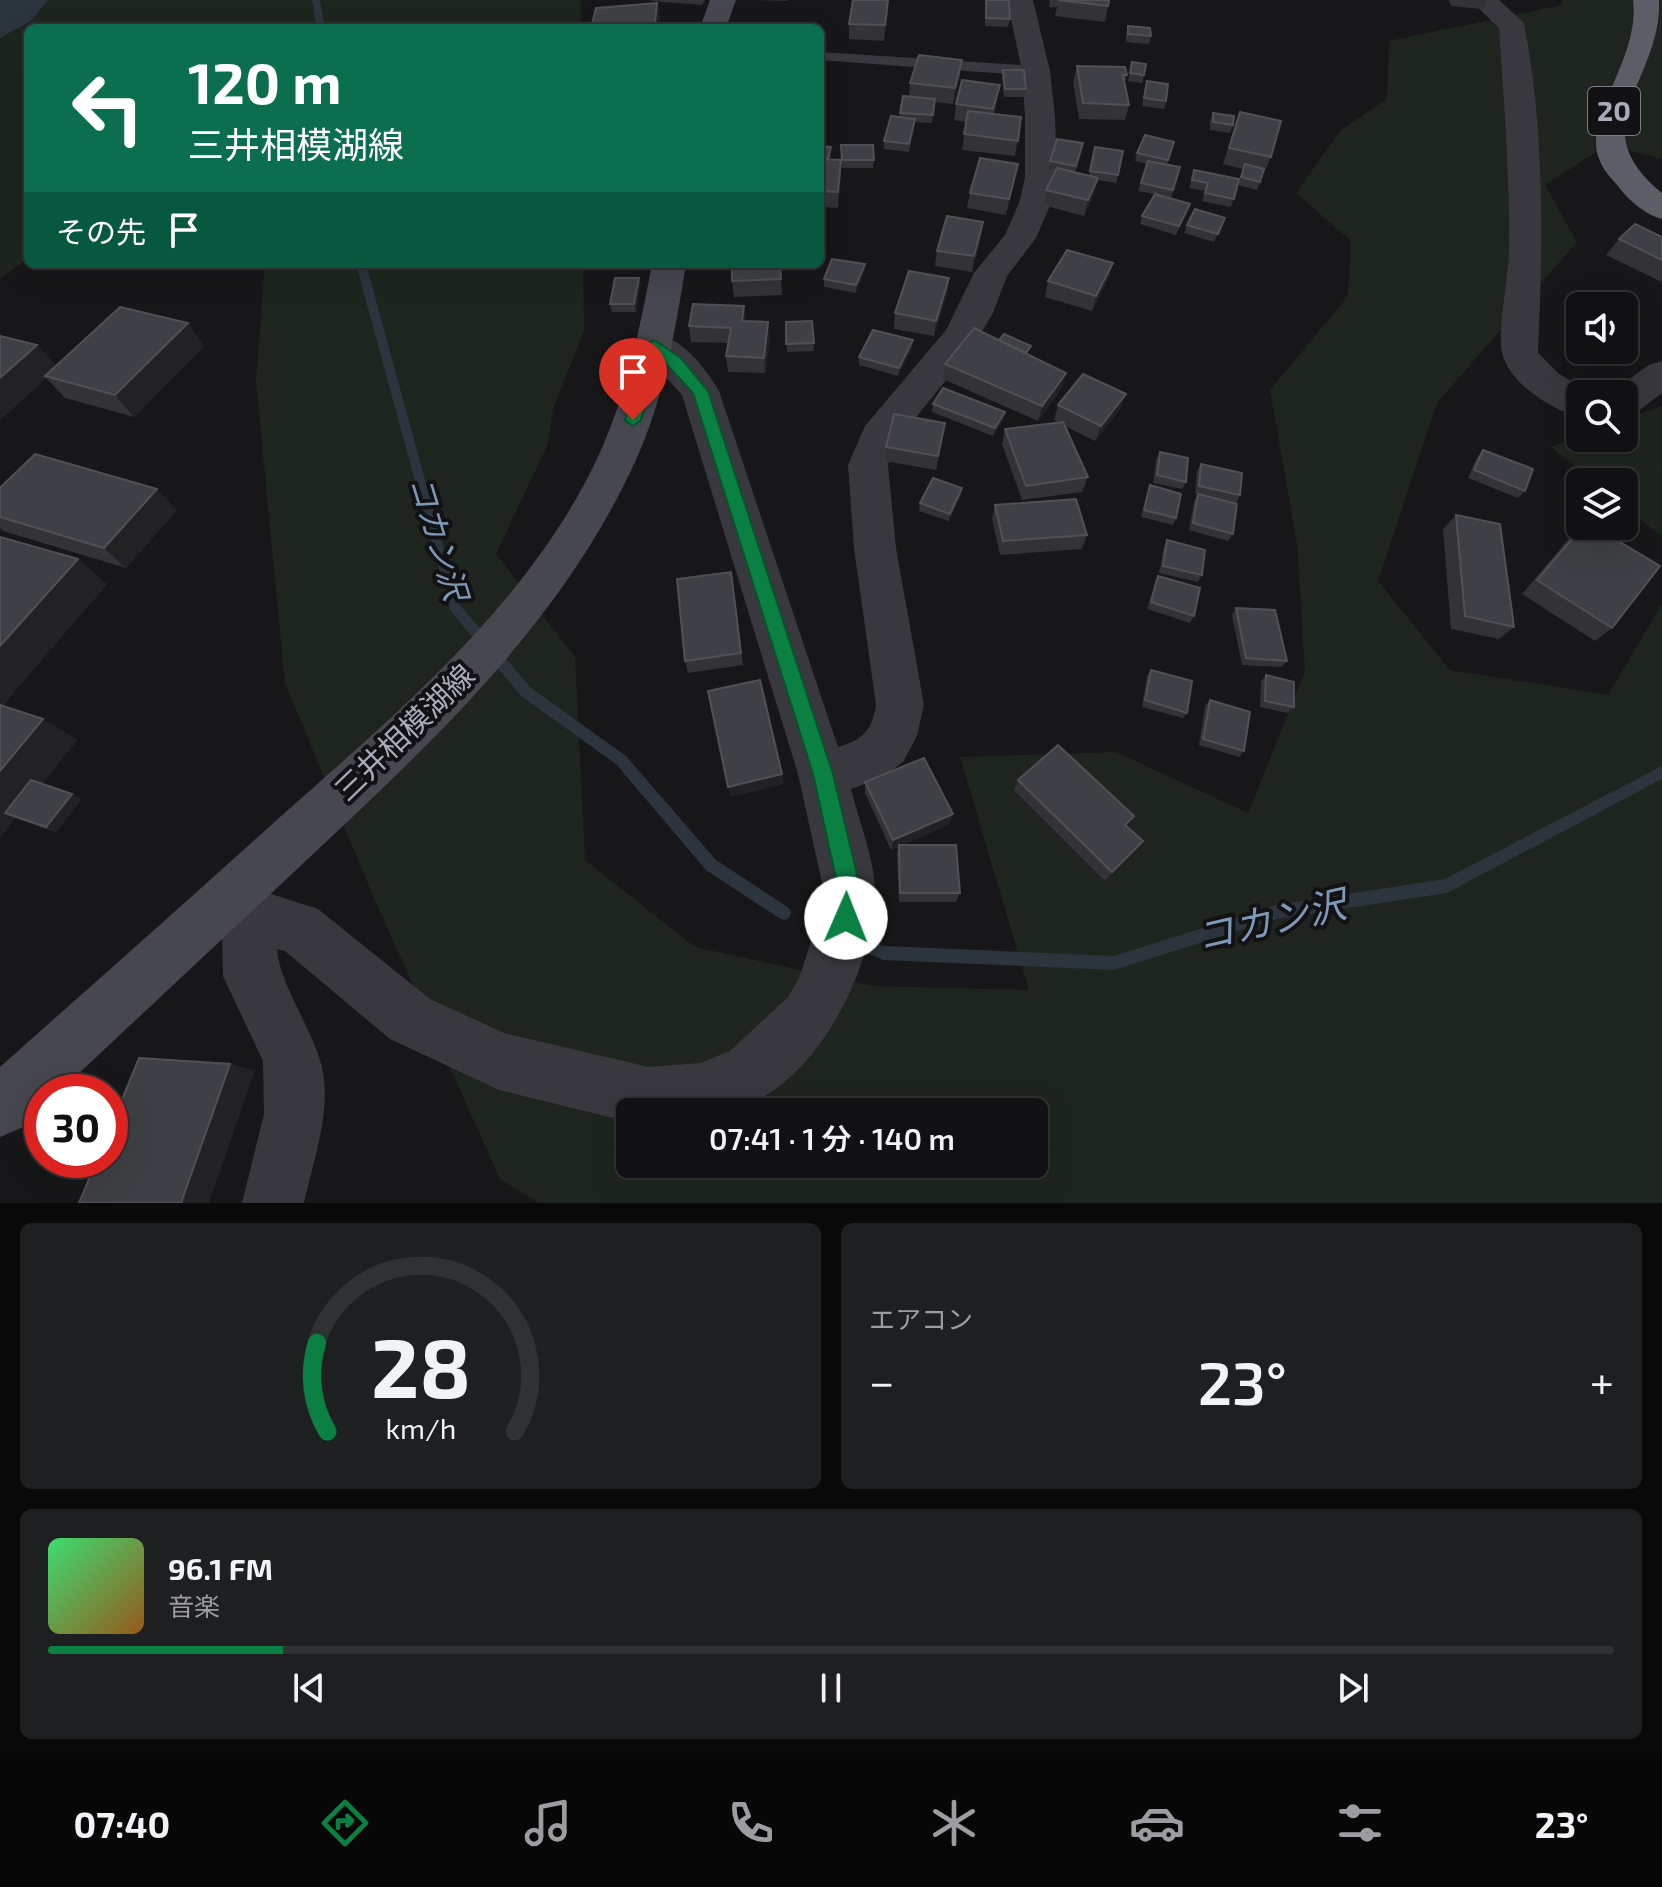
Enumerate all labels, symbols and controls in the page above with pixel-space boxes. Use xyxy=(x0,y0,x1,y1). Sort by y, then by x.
text: 120 m xyxy=(188,48,342,115)
icon: left xyxy=(56,56,160,160)
road number: 20 xyxy=(1588,87,1640,135)
text: 三井相模湖線 xyxy=(188,122,404,165)
icon: arrive xyxy=(162,208,206,252)
text: その先 xyxy=(56,213,146,249)
map controls xyxy=(1566,292,1638,540)
button: sound xyxy=(1566,292,1638,364)
pin xyxy=(599,338,667,420)
icon: arrive xyxy=(611,350,655,394)
button: search xyxy=(1566,380,1638,452)
button: layers xyxy=(1566,468,1638,540)
water label: コカン沢 xyxy=(403,471,478,608)
street label: 三井相模湖線 xyxy=(326,656,481,807)
position arrow xyxy=(804,876,888,960)
water label: コカン沢 xyxy=(1191,878,1355,959)
speed limit sign: 30 xyxy=(24,1074,128,1178)
text: 07:41 · 1 分 · 140 m xyxy=(709,1120,955,1156)
text: エアコン xyxy=(869,1303,973,1334)
text: 28 xyxy=(370,1315,471,1415)
text: 23° xyxy=(1198,1345,1287,1417)
text: − xyxy=(869,1354,895,1407)
text: + xyxy=(1590,1354,1614,1407)
text: km/h xyxy=(385,1410,456,1445)
text: 96.1 FM xyxy=(168,1550,273,1586)
text: 音楽 xyxy=(168,1590,220,1621)
icon: previous xyxy=(287,1666,331,1710)
icon: pause xyxy=(809,1666,853,1710)
icon: next xyxy=(1331,1666,1375,1710)
icon: directions xyxy=(317,1795,373,1851)
icon: music xyxy=(520,1795,576,1851)
icon: phone xyxy=(723,1795,779,1851)
icon: climate xyxy=(926,1795,982,1851)
icon: car xyxy=(1129,1795,1185,1851)
icon: filters xyxy=(1332,1795,1388,1851)
text: 07:40 xyxy=(73,1802,170,1845)
text: 23° xyxy=(1535,1802,1588,1845)

